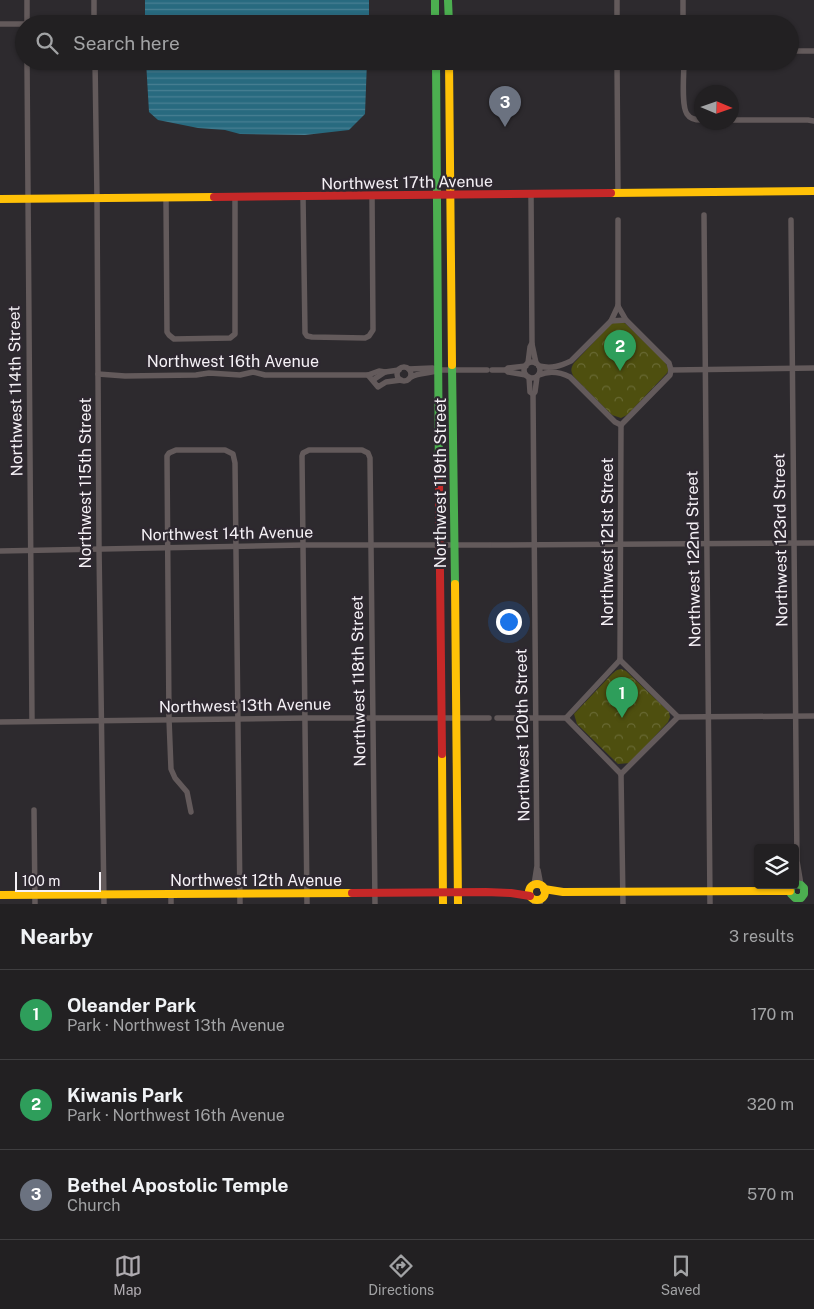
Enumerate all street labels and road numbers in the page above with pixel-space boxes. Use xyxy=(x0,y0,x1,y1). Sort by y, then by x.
street label: Northwest 17th Avenue xyxy=(321,172,493,193)
street label: Northwest 114th Street xyxy=(5,305,26,477)
street label: Northwest 16th Avenue xyxy=(147,352,319,371)
street label: Northwest 115th Street xyxy=(76,398,95,568)
street label: Northwest 119th Street xyxy=(431,398,450,568)
street label: Northwest 123rd Street xyxy=(769,453,792,627)
street label: Northwest 121st Street xyxy=(598,458,617,626)
street label: Northwest 122nd Street xyxy=(682,471,705,647)
street label: Northwest 14th Avenue xyxy=(141,522,313,545)
street label: Northwest 118th Street xyxy=(348,595,369,767)
street label: Northwest 120th Street xyxy=(511,648,534,822)
street label: Northwest 13th Avenue xyxy=(159,694,331,717)
street label: Northwest 12th Avenue xyxy=(170,871,342,890)

